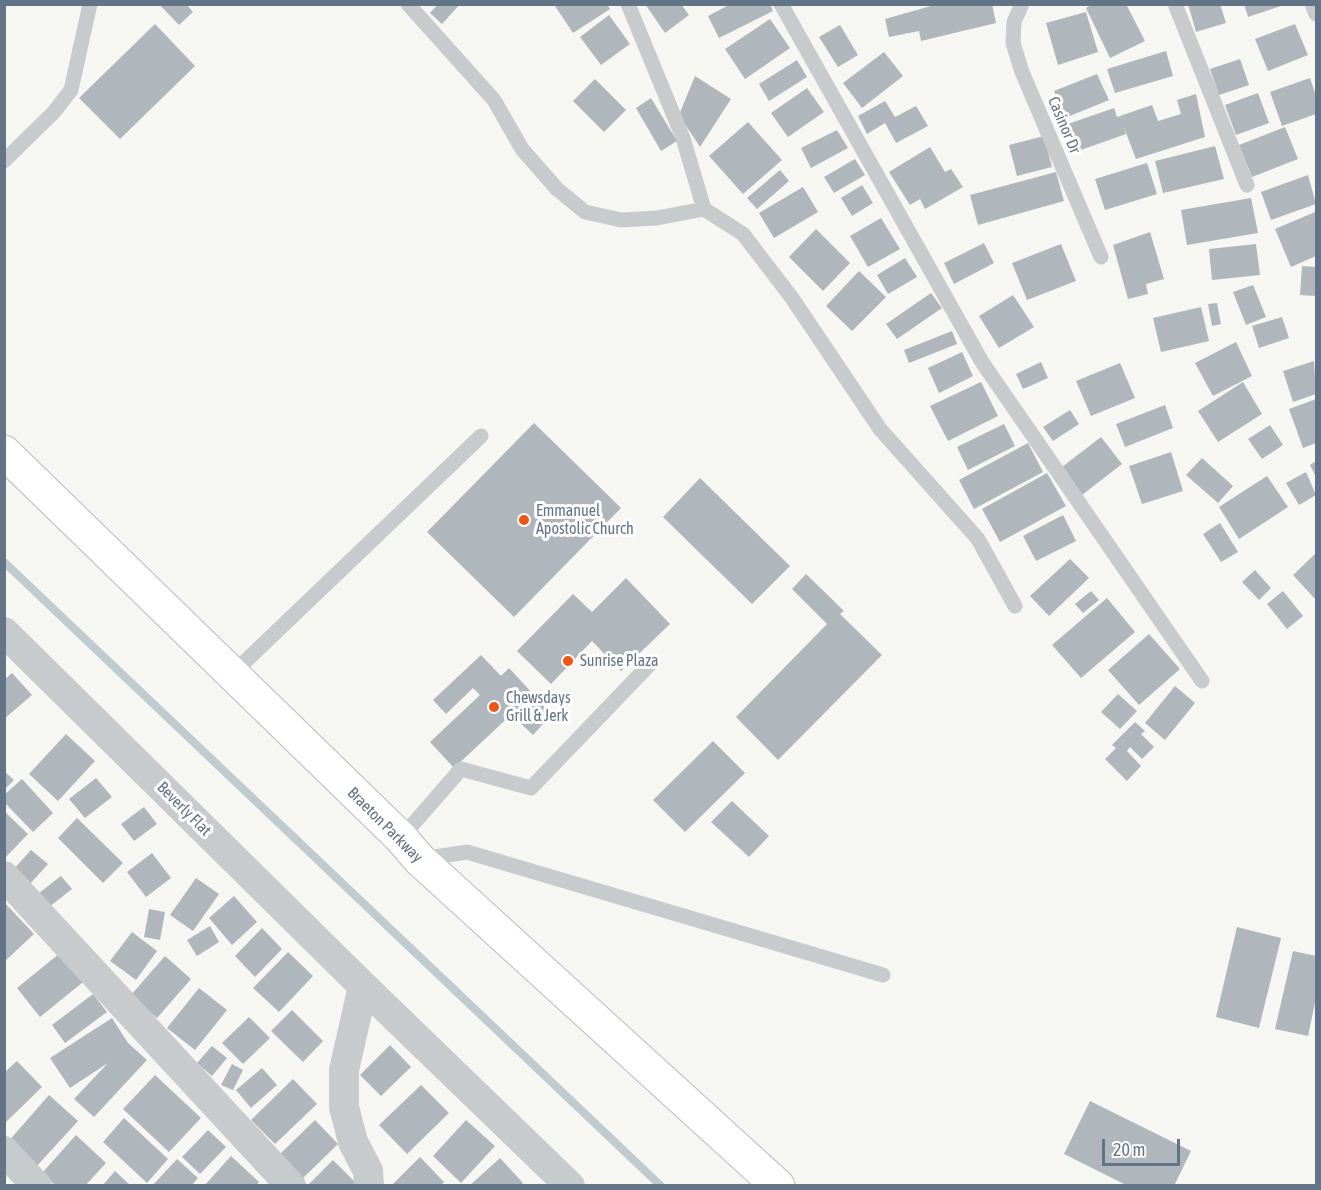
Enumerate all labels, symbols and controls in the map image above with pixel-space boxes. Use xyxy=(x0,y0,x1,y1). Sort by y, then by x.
street label: Casinor Dr xyxy=(1043,94,1085,156)
place label: Emmanuel Apostolic Church xyxy=(536,501,634,539)
marker: Emmanuel Apostolic Church xyxy=(517,513,531,527)
place label: Sunrise Plaza xyxy=(580,651,658,671)
marker: Sunrise Plaza xyxy=(561,654,575,668)
place label: Chewsdays Grill & Jerk xyxy=(506,688,571,726)
marker: Chewsdays Grill & Jerk xyxy=(487,700,501,714)
street label: Beverly Flat xyxy=(153,778,215,840)
street label: Braeton Parkway xyxy=(343,783,427,867)
scale bar xyxy=(1105,1127,1183,1165)
text: 20 m xyxy=(1113,1139,1145,1160)

